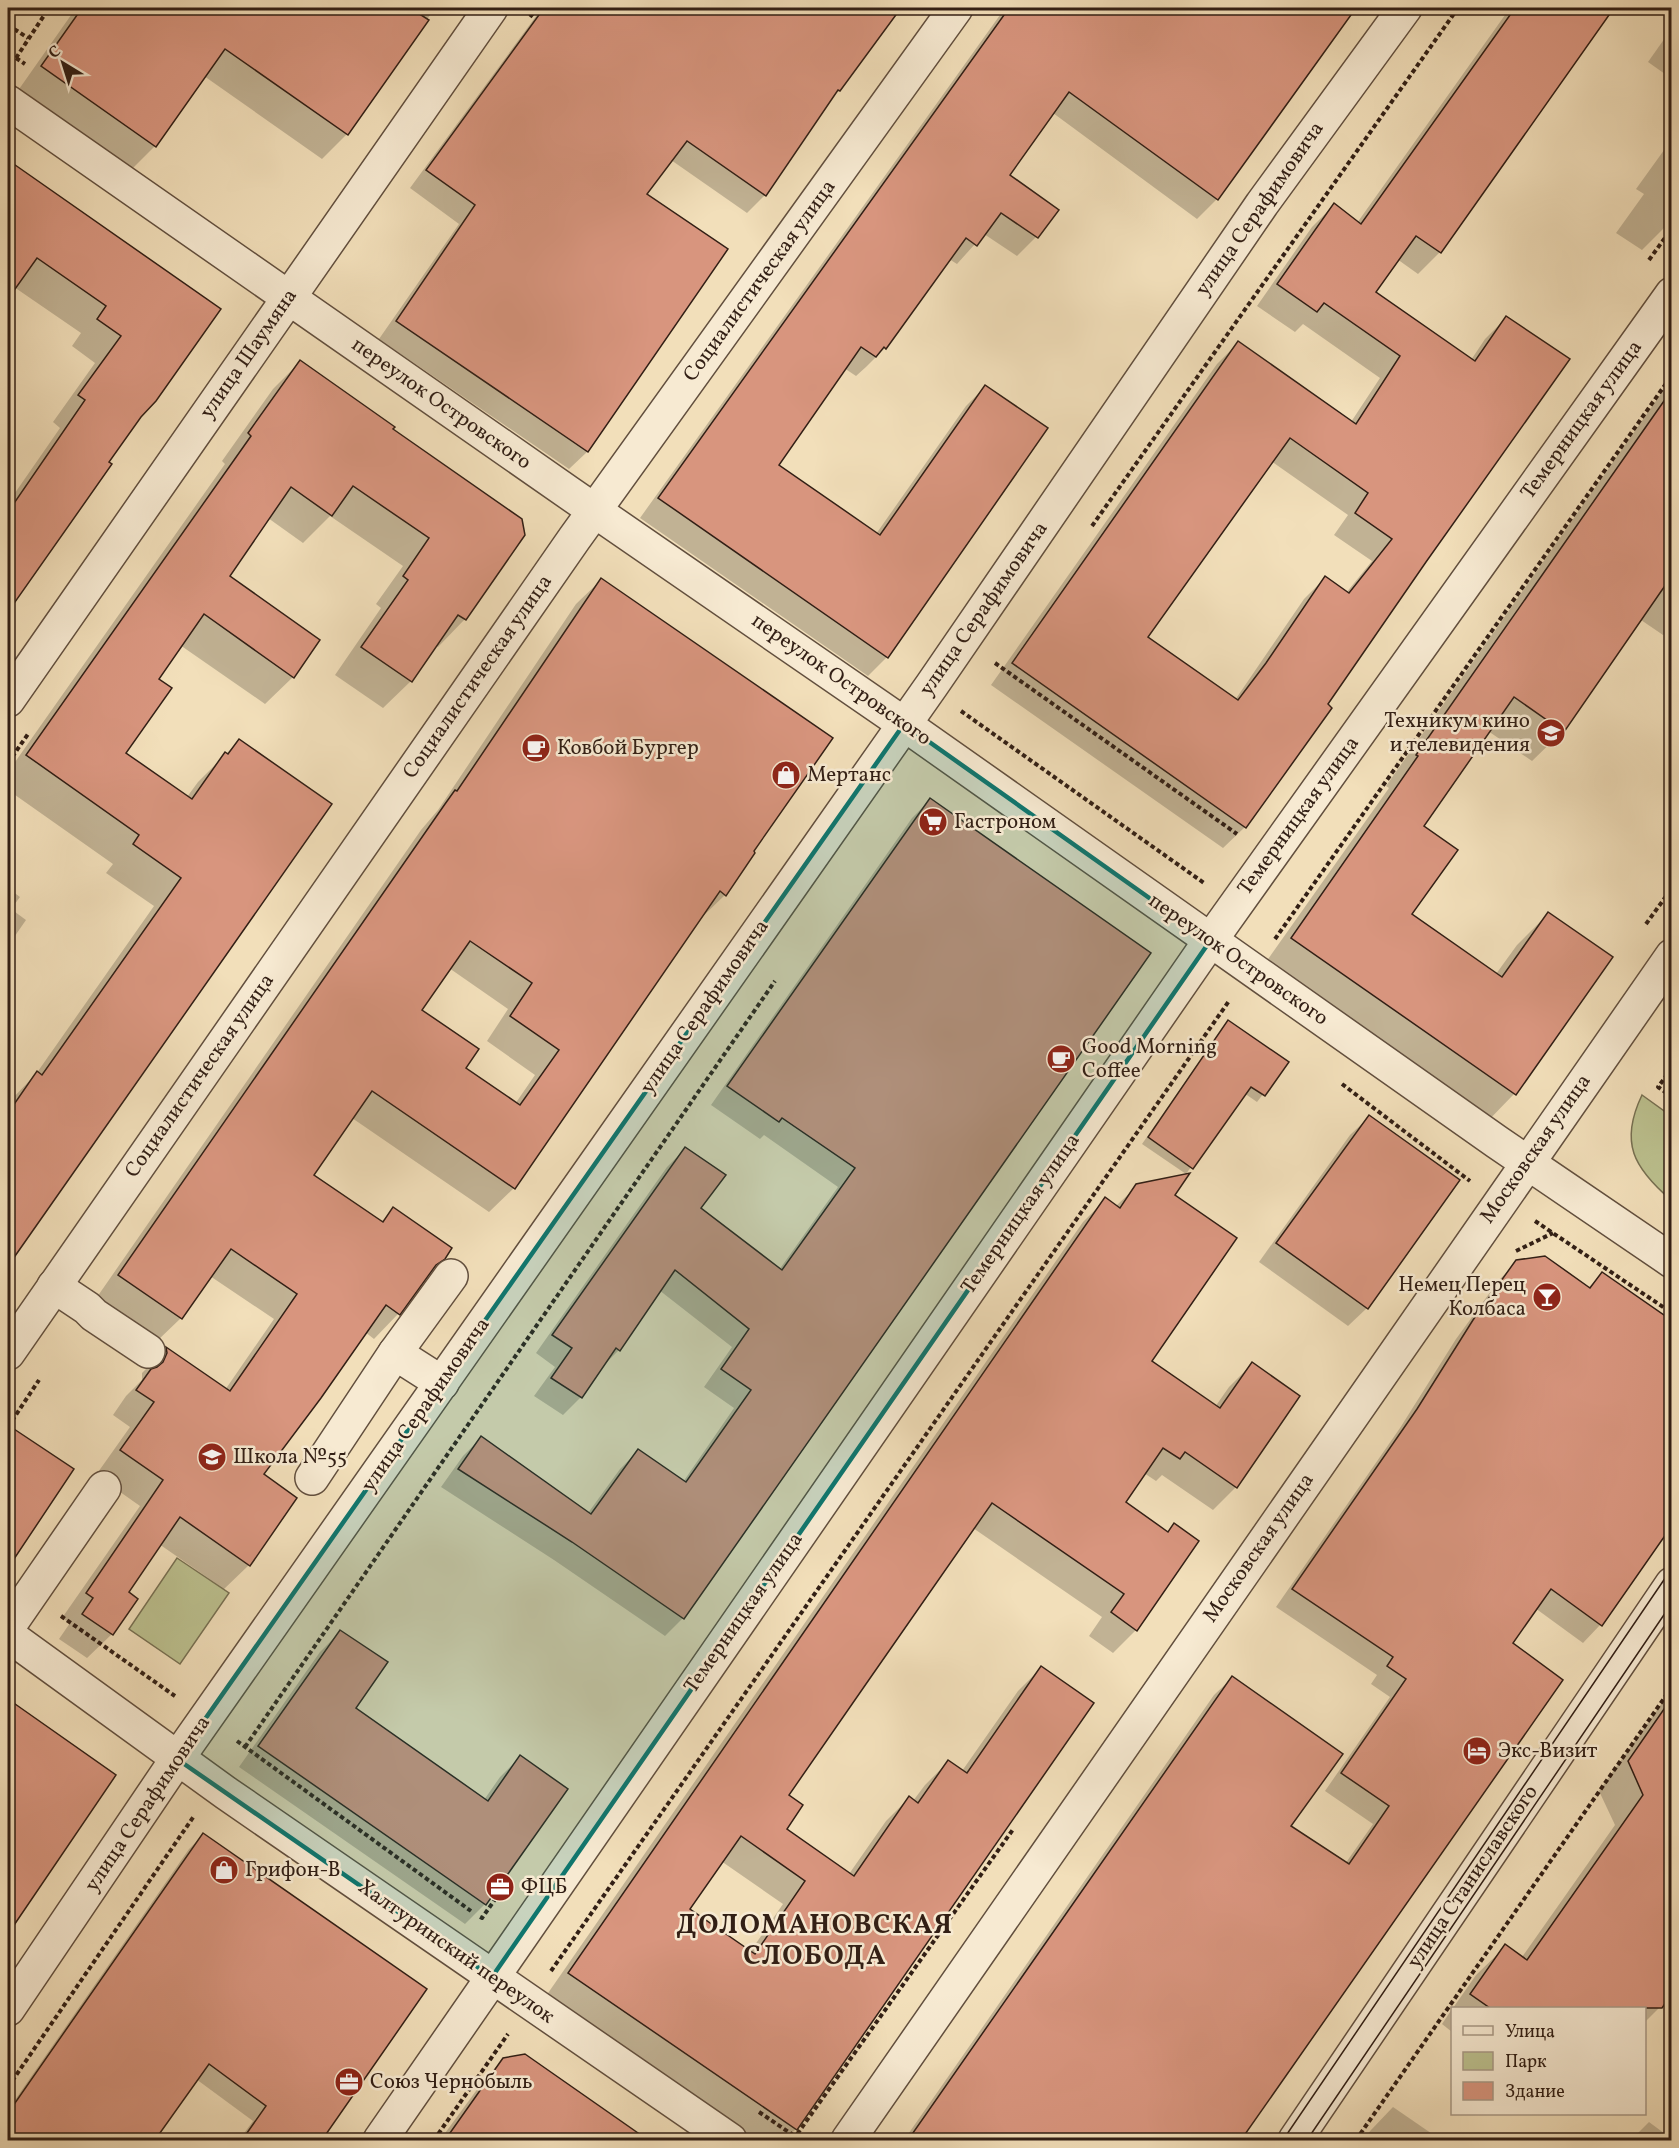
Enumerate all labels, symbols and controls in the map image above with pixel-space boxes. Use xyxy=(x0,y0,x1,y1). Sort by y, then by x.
north arrow xyxy=(33,33,93,93)
text: С xyxy=(44,41,66,65)
street label: улица Серафимовича xyxy=(1189,116,1331,302)
street label: Социалистическая улица xyxy=(677,174,843,388)
street label: улица Шаумяна xyxy=(193,283,305,425)
street label: переулок Островского xyxy=(345,331,537,477)
street label: Темерницкая улица xyxy=(1514,334,1650,506)
street label: улица Серафимовича xyxy=(913,516,1055,702)
street label: Социалистическая улица xyxy=(396,569,560,785)
street label: переулок Островского xyxy=(745,607,937,753)
place label: Техникум кино и телевидения xyxy=(1384,707,1530,760)
school or university icon: Техникум кино и телевидения xyxy=(1535,717,1567,749)
street label: Темерницкая улица xyxy=(1231,730,1367,902)
cafe icon: Ковбой Бургер xyxy=(520,732,552,764)
place label: Ковбой Бургер xyxy=(557,734,699,763)
shop icon: Мертанс xyxy=(770,759,802,791)
place label: Мертанс xyxy=(807,761,891,790)
supermarket icon: Гастроном xyxy=(917,806,949,838)
place label: Гастроном xyxy=(954,808,1056,837)
street label: переулок Островского xyxy=(1142,887,1334,1033)
street label: улица Серафимовича xyxy=(634,914,776,1100)
street label: Социалистическая улица xyxy=(118,968,282,1184)
place label: Good Morning Coffee xyxy=(1082,1033,1217,1086)
cafe icon: Good Morning Coffee xyxy=(1045,1043,1077,1075)
street label: Московская улица xyxy=(1474,1068,1598,1230)
street label: Темерницкая улица xyxy=(955,1128,1087,1300)
place label: Немец Перец Колбаса xyxy=(1398,1271,1526,1324)
bar icon: Немец Перец Колбаса xyxy=(1531,1281,1563,1313)
street label: улица Серафимовича xyxy=(355,1312,497,1498)
school or university icon: Школа №55 xyxy=(196,1441,228,1473)
place label: Школа №55 xyxy=(233,1443,347,1472)
street label: Московская улица xyxy=(1197,1467,1321,1629)
street label: Темерницкая улица xyxy=(678,1527,810,1699)
street label: улица Серафимовича xyxy=(78,1710,218,1898)
hotel icon: Экс-Визит xyxy=(1461,1735,1493,1767)
place label: Экс-Визит xyxy=(1498,1737,1598,1766)
street label: улица Станиславского xyxy=(1401,1779,1545,1975)
shop icon: Грифон-В xyxy=(208,1854,240,1886)
place label: Грифон-В xyxy=(245,1856,341,1885)
office icon: ФЦБ xyxy=(484,1871,516,1903)
street label: Халтуринский переулок xyxy=(352,1873,560,2031)
place label: ФЦБ xyxy=(521,1873,567,1902)
district label: ДОЛОМАНОВСКАЯ СЛОБОДА xyxy=(676,1907,954,1976)
legend xyxy=(1451,2007,1646,2115)
text: Улица xyxy=(1505,2020,1555,2045)
text: Парк xyxy=(1505,2050,1547,2075)
office icon: Союз Чернобыль xyxy=(333,2066,365,2098)
place label: Союз Чернобыль xyxy=(370,2068,533,2097)
text: Здание xyxy=(1505,2080,1565,2105)

